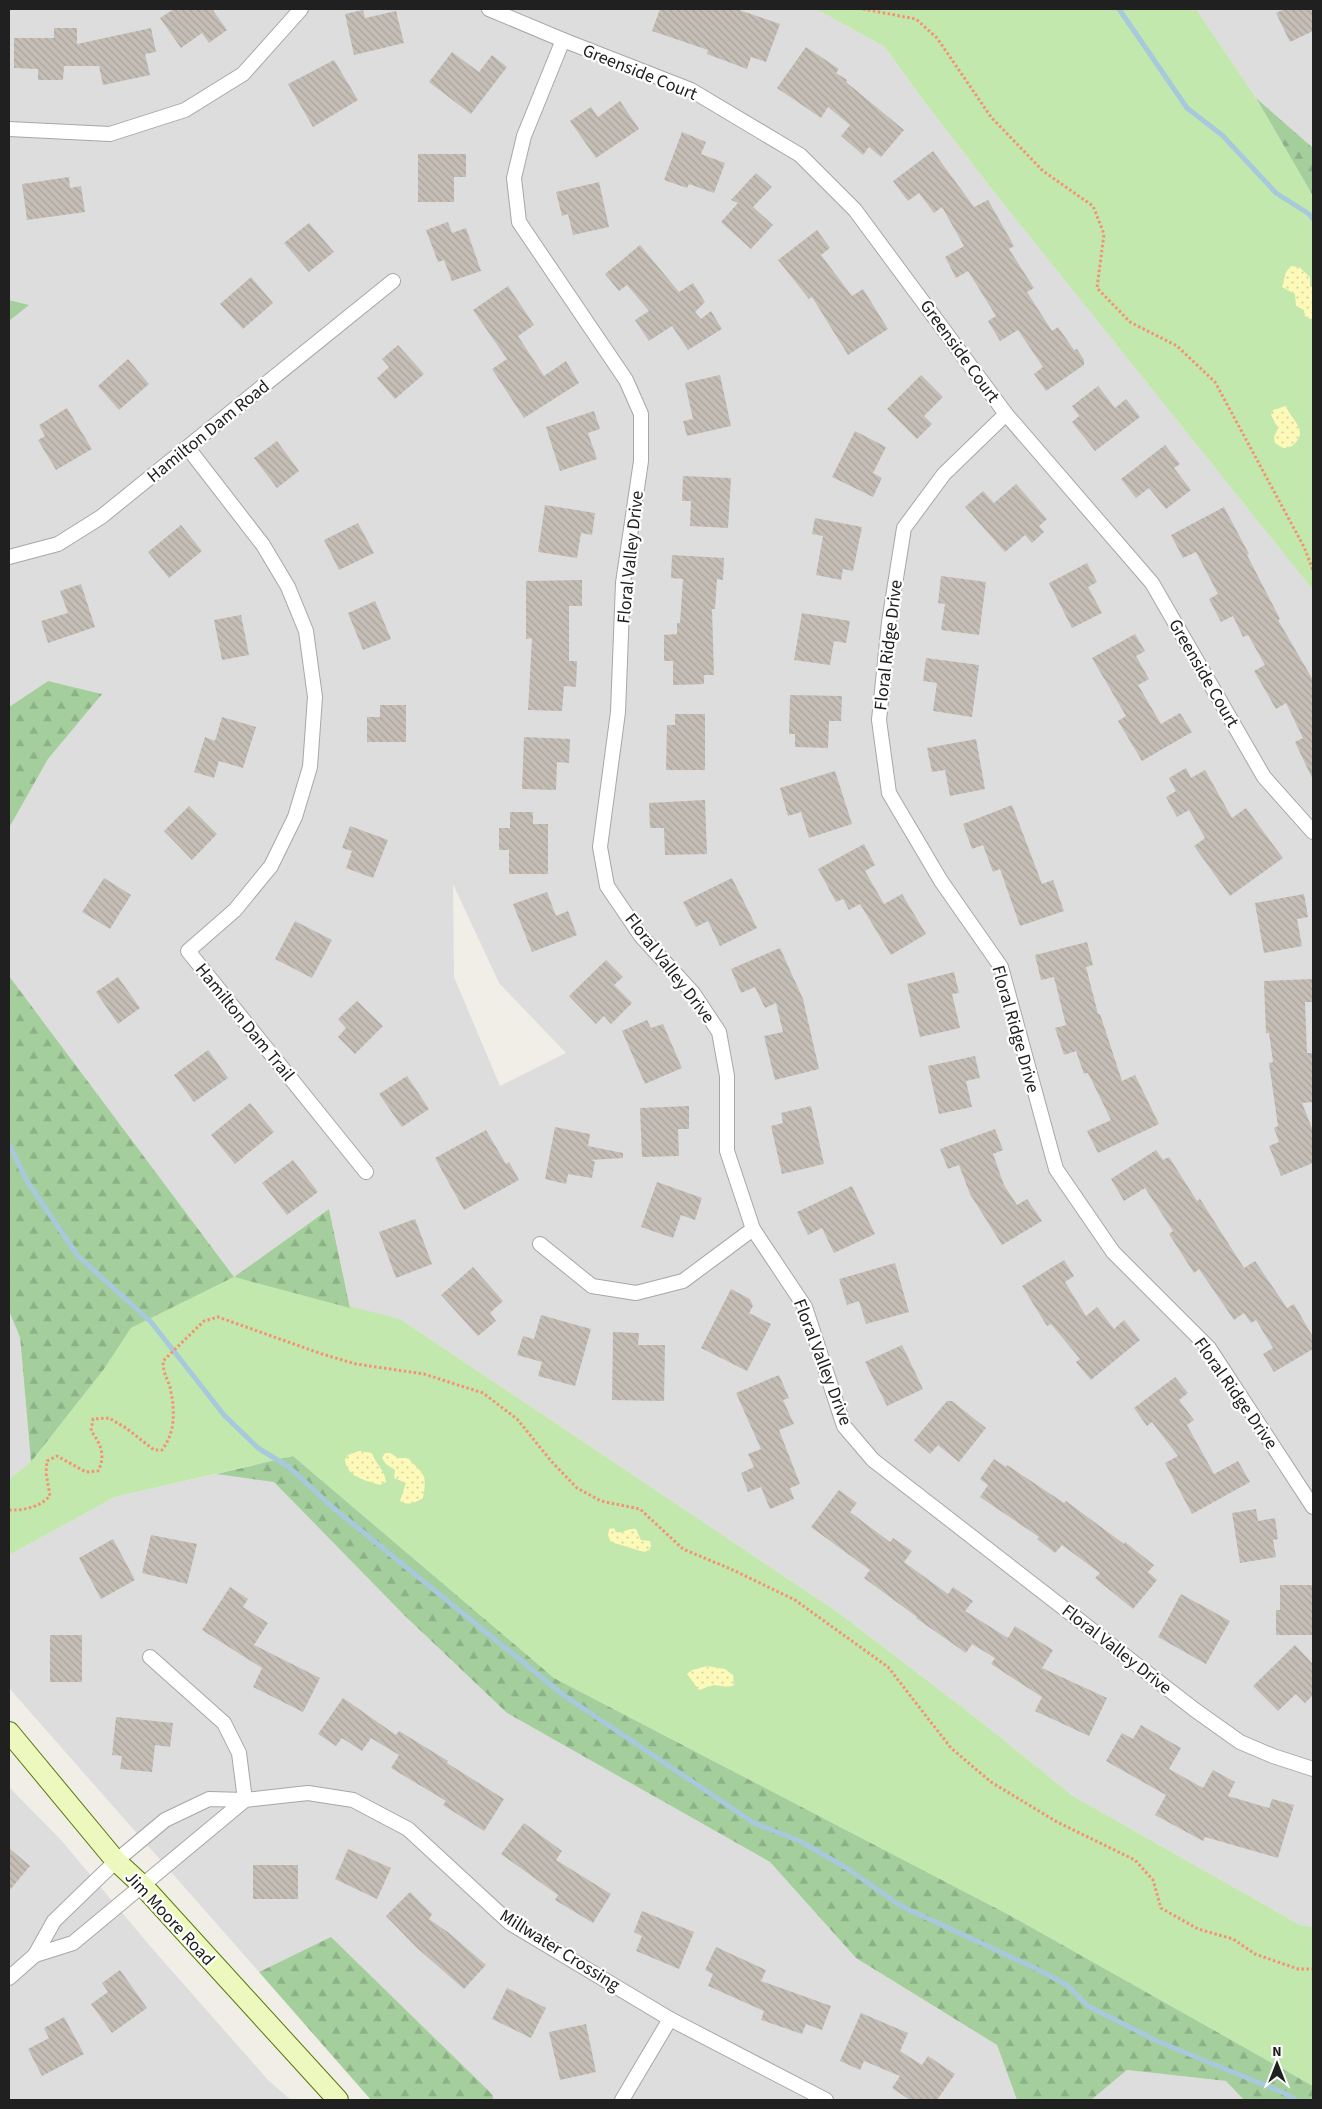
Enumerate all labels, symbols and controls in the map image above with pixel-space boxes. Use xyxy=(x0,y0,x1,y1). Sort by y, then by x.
street label: Greenside Court xyxy=(579,38,701,107)
street label: Greenside Court xyxy=(914,295,1005,408)
street label: Hamilton Dam Road xyxy=(142,374,275,489)
street label: Floral Valley Drive xyxy=(611,489,650,625)
street label: Floral Ridge Drive xyxy=(868,578,909,712)
street label: Greenside Court xyxy=(1162,614,1245,732)
street label: Floral Valley Drive xyxy=(619,908,721,1029)
street label: Hamilton Dam Trail xyxy=(189,958,300,1087)
street label: Floral Ridge Drive xyxy=(985,963,1046,1096)
street label: Floral Valley Drive xyxy=(787,1295,858,1429)
street label: Floral Ridge Drive xyxy=(1188,1332,1284,1454)
street label: Floral Valley Drive xyxy=(1056,1598,1177,1700)
street label: Jim Moore Road xyxy=(119,1865,220,1971)
street label: Millwater Crossing xyxy=(495,1903,625,1997)
north arrow xyxy=(1252,2039,1302,2089)
text: N xyxy=(1272,2042,1282,2062)

